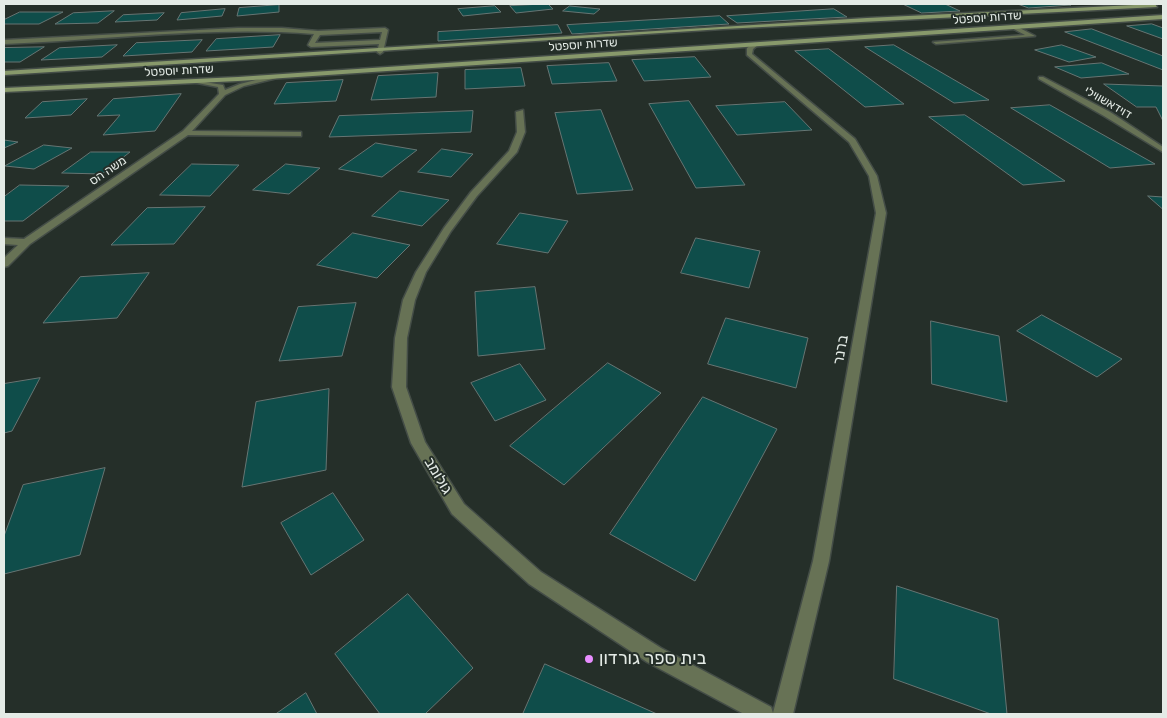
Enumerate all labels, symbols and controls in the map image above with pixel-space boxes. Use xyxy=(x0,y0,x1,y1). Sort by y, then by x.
street label: שדרות יוספטל xyxy=(952,8,1022,28)
street label: שדרות יוספטל xyxy=(548,35,618,55)
street label: שדרות יוספטל xyxy=(144,62,214,80)
street label: דוידאשווילי xyxy=(1082,84,1134,122)
street label: משה הס xyxy=(87,153,129,189)
street label: ברנר xyxy=(830,334,852,366)
street label: גולומב xyxy=(420,454,456,498)
place label: בית ספר גורדון xyxy=(599,648,706,670)
marker: בית ספר גורדון xyxy=(583,653,595,665)

